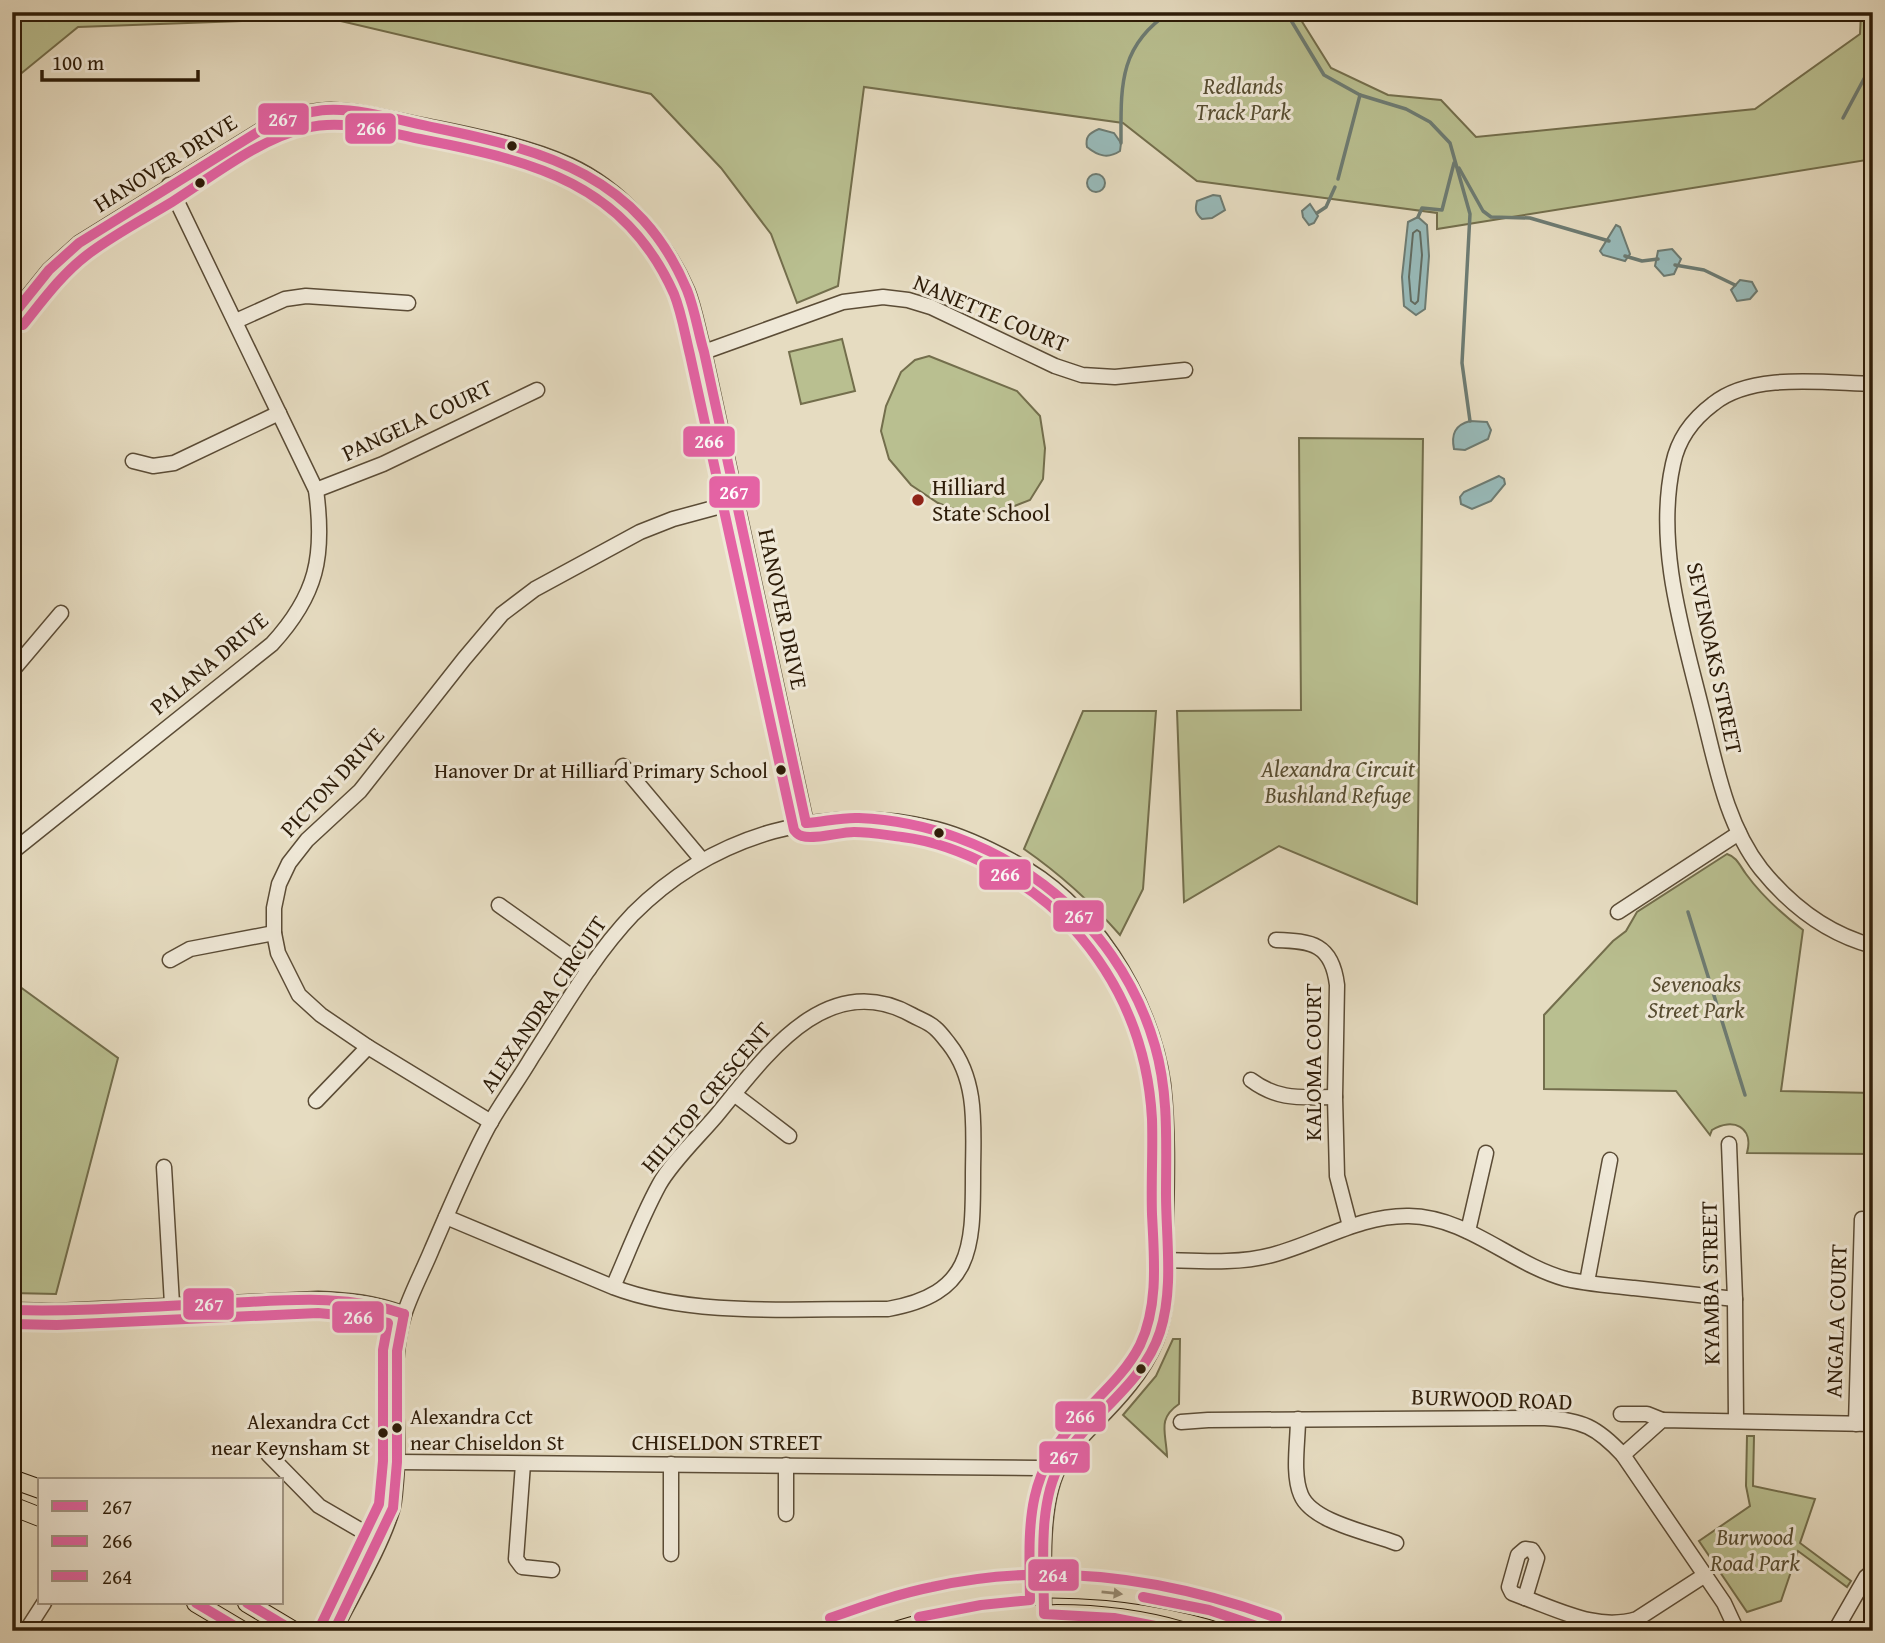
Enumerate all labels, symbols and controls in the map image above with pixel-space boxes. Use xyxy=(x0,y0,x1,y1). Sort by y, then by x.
scale bar xyxy=(42,38,198,82)
text: 100 m xyxy=(52,47,104,78)
park label: Redlands Track Park xyxy=(1195,69,1291,128)
line badge: 267 xyxy=(257,102,310,136)
street label: HANOVER DRIVE xyxy=(87,105,243,220)
text: 267 xyxy=(268,105,298,133)
line badge: 266 xyxy=(344,112,397,145)
text: 266 xyxy=(356,114,386,142)
unlabelled marker xyxy=(505,139,519,153)
unlabelled marker xyxy=(193,176,207,190)
street label: NANETTE COURT xyxy=(909,265,1074,360)
street label: PANGELA COURT xyxy=(336,370,498,469)
line badge: 266 xyxy=(682,425,736,458)
text: 266 xyxy=(694,427,724,455)
place label: Hilliard State School xyxy=(932,470,1050,529)
line badge: 267 xyxy=(708,475,761,509)
text: 267 xyxy=(719,478,749,506)
marker: Hilliard State School xyxy=(910,492,926,508)
street label: HANOVER DRIVE xyxy=(750,525,817,692)
street label: SEVENOAKS STREET xyxy=(1679,559,1752,757)
street label: PALANA DRIVE xyxy=(142,603,275,722)
street label: PICTON DRIVE xyxy=(272,719,391,844)
park label: Alexandra Circuit Bushland Refuge xyxy=(1260,752,1416,811)
place label: Hanover Dr at Hilliard Primary School xyxy=(434,755,768,786)
marker: Hanover Dr at Hilliard Primary School xyxy=(774,763,788,777)
unlabelled marker xyxy=(932,826,946,840)
line badge: 266 xyxy=(978,858,1032,891)
text: 266 xyxy=(990,860,1020,888)
line badge: 267 xyxy=(1052,899,1105,933)
text: 267 xyxy=(1064,902,1094,930)
street label: ALEXANDRA CIRCUIT xyxy=(471,909,614,1099)
park label: Sevenoaks Street Park xyxy=(1648,967,1745,1026)
street label: KALOMA COURT xyxy=(1296,983,1329,1141)
street label: HILLTOP CRESCENT xyxy=(632,1014,779,1179)
street label: KYAMBA STREET xyxy=(1692,1201,1727,1365)
street label: ANGALA COURT xyxy=(1816,1243,1855,1399)
line badge: 267 xyxy=(182,1287,235,1321)
text: 267 xyxy=(194,1290,224,1318)
line badge: 266 xyxy=(331,1300,385,1334)
text: 266 xyxy=(343,1303,373,1331)
unlabelled marker xyxy=(1134,1362,1148,1376)
street label: BURWOOD ROAD xyxy=(1411,1379,1573,1418)
line badge: 266 xyxy=(1054,1400,1107,1433)
place label: Alexandra Cct near Chiseldon St xyxy=(410,1401,565,1458)
text: 266 xyxy=(1065,1402,1095,1430)
place label: Alexandra Cct near Keynsham St xyxy=(211,1406,371,1463)
marker: Alexandra Cct near Chiseldon St xyxy=(390,1421,404,1435)
street label: CHISELDON STREET xyxy=(632,1425,822,1458)
marker: Alexandra Cct near Keynsham St xyxy=(376,1426,390,1440)
line badge: 267 xyxy=(1038,1440,1091,1474)
text: 267 xyxy=(1049,1443,1079,1471)
legend xyxy=(38,1478,284,1604)
text: 267 xyxy=(102,1491,132,1522)
park label: Burwood Road Park xyxy=(1709,1520,1800,1579)
text: 266 xyxy=(102,1525,132,1556)
line badge: 264 xyxy=(1027,1558,1080,1592)
text: 264 xyxy=(102,1561,132,1592)
text: 264 xyxy=(1038,1561,1068,1589)
one-way arrow xyxy=(1101,1588,1123,1599)

